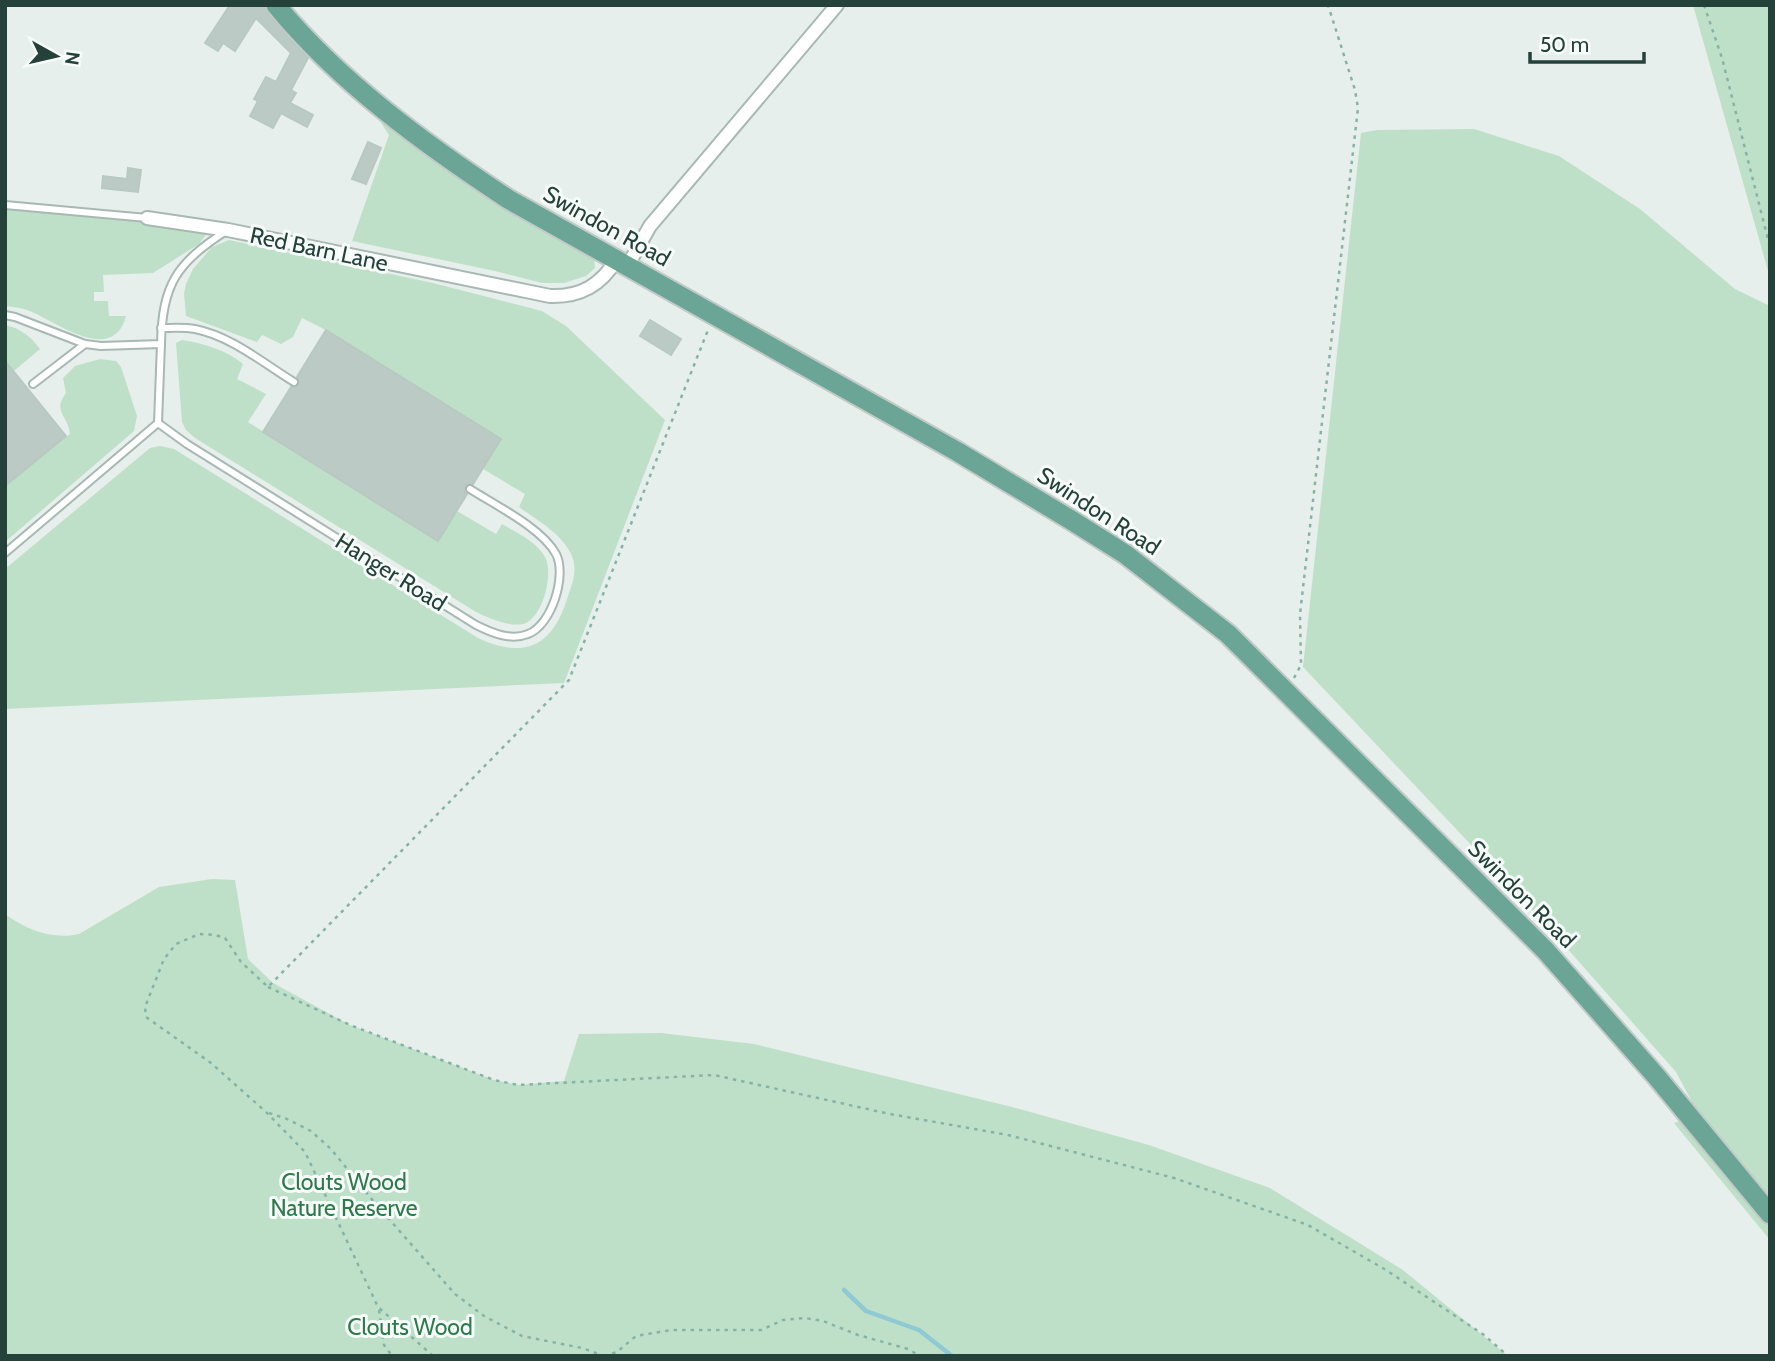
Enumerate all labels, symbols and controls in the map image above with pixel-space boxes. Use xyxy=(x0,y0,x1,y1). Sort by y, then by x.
north arrow xyxy=(21,21,91,91)
scale bar xyxy=(1530,21,1644,65)
text: 50 m xyxy=(1540,32,1589,57)
text: N xyxy=(60,50,85,67)
street label: Swindon Road xyxy=(539,180,675,272)
street label: Red Barn Lane xyxy=(247,221,391,277)
street label: Swindon Road xyxy=(1032,461,1166,561)
street label: Hanger Road xyxy=(330,527,452,617)
street label: Swindon Road xyxy=(1462,834,1582,954)
park label: Clouts Wood Nature Reserve xyxy=(270,1168,418,1222)
park label: Clouts Wood xyxy=(347,1313,473,1341)

